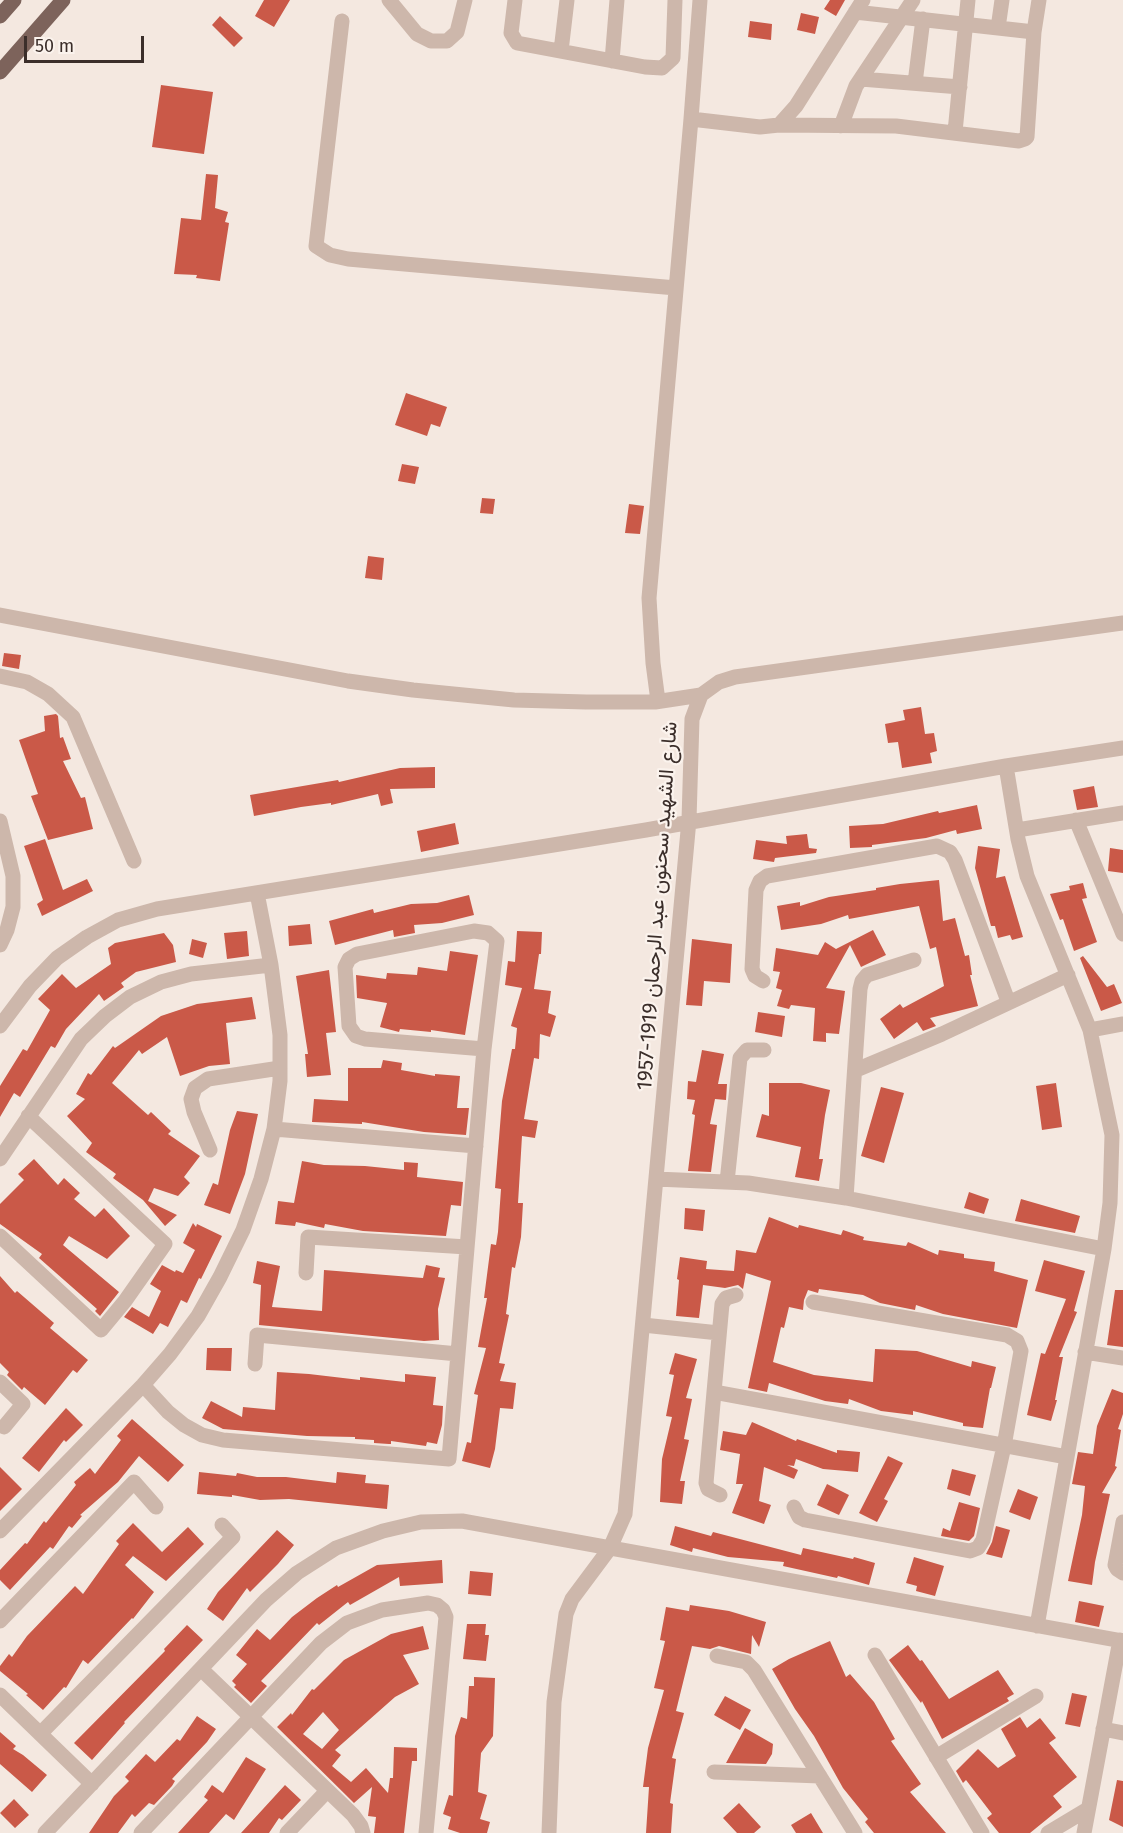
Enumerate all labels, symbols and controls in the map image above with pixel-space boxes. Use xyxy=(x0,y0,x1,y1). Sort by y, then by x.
scale bar xyxy=(27,24,147,62)
text: 50 m xyxy=(35,35,74,57)
street label: شارع الشهيد سحنون عبد الرحمان 1919-1957 xyxy=(633,721,683,1091)

